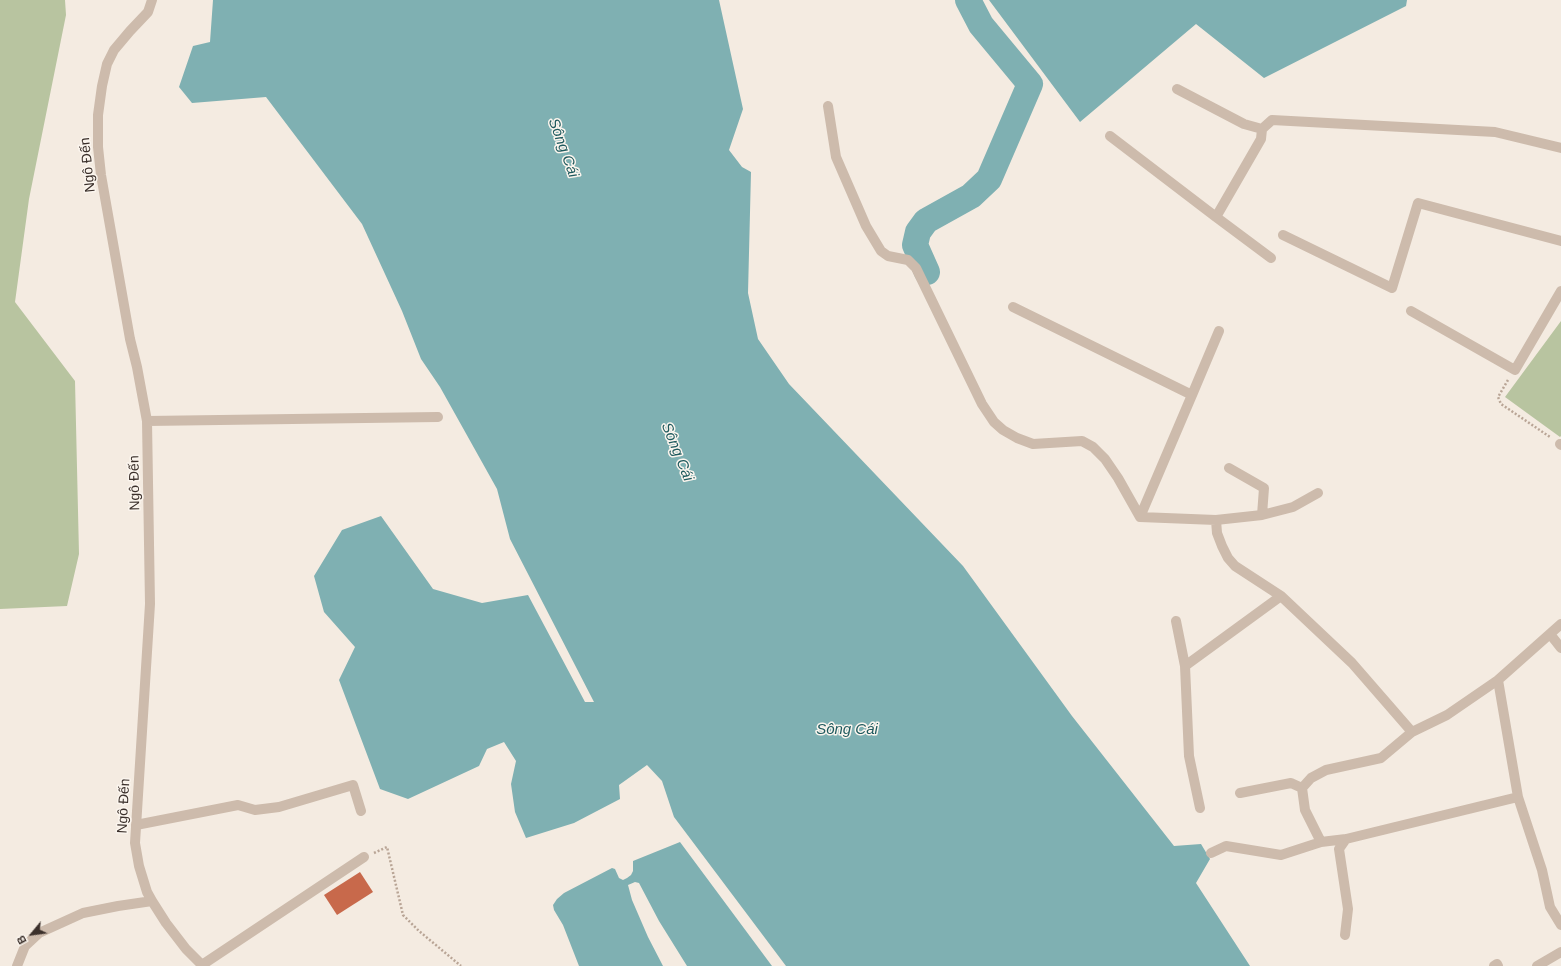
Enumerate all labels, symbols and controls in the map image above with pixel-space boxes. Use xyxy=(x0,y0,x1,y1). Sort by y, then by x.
water label: Sông Cái xyxy=(544,116,582,180)
street label: Ngô Đến xyxy=(77,137,99,193)
water label: Sông Cái xyxy=(657,420,697,484)
street label: Ngô Đến xyxy=(126,455,144,511)
water label: Sông Cái xyxy=(816,721,878,739)
street label: Ngô Đến xyxy=(114,778,134,834)
north arrow xyxy=(12,914,52,954)
text: B xyxy=(14,933,29,946)

